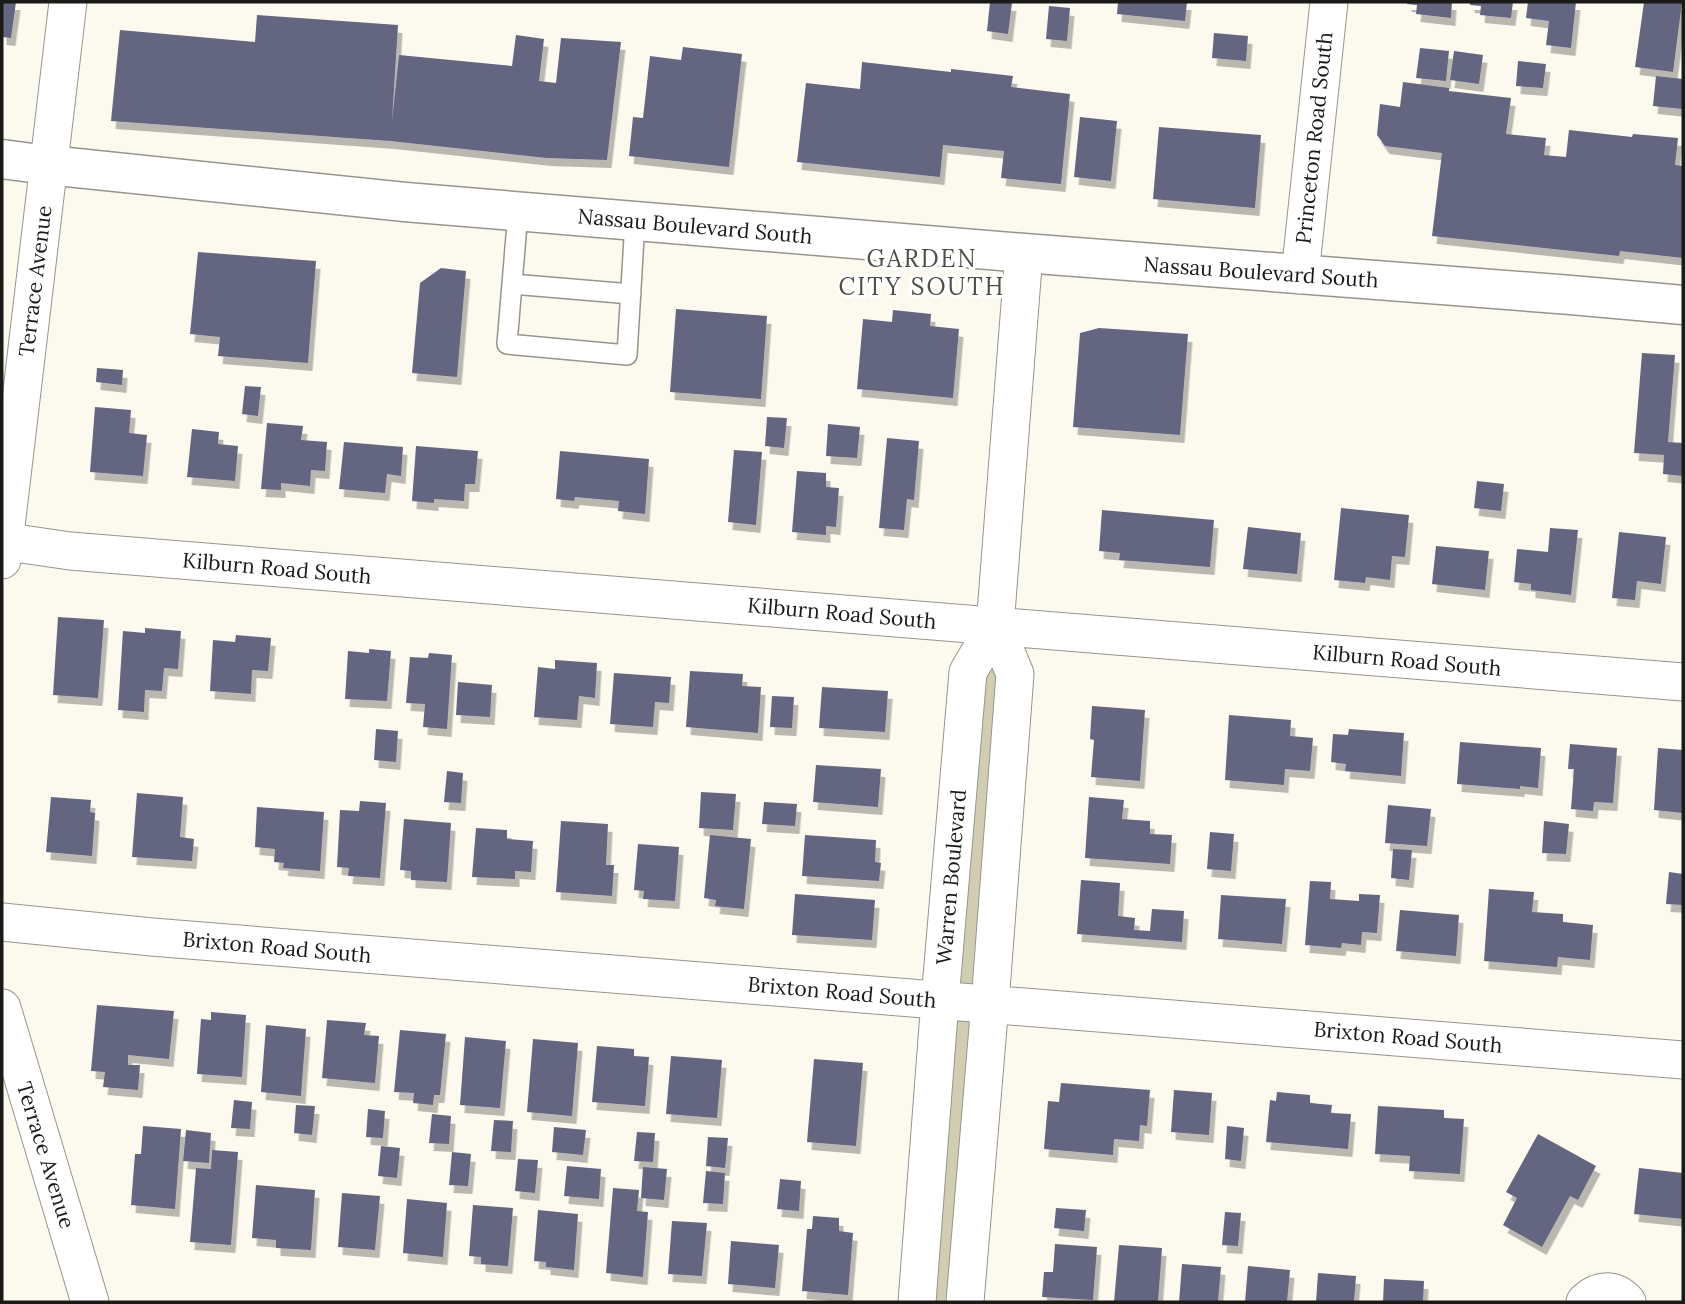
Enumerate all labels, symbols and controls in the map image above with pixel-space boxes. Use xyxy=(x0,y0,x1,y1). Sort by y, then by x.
street label: Princeton Road South xyxy=(1289,31,1339,245)
street label: Nassau Boulevard South xyxy=(577,202,813,250)
street label: Terrace Avenue xyxy=(12,204,58,358)
district label: GARDEN CITY SOUTH xyxy=(839,243,1005,302)
street label: Nassau Boulevard South xyxy=(1143,250,1379,294)
street label: Kilburn Road South xyxy=(181,546,373,590)
street label: Kilburn Road South xyxy=(746,591,938,635)
street label: Kilburn Road South xyxy=(1311,638,1503,682)
street label: Warren Boulevard xyxy=(930,788,972,966)
street label: Brixton Road South xyxy=(181,925,373,969)
street label: Brixton Road South xyxy=(746,970,938,1014)
street label: Brixton Road South xyxy=(1312,1015,1504,1059)
street label: Terrace Avenue xyxy=(11,1078,81,1232)

